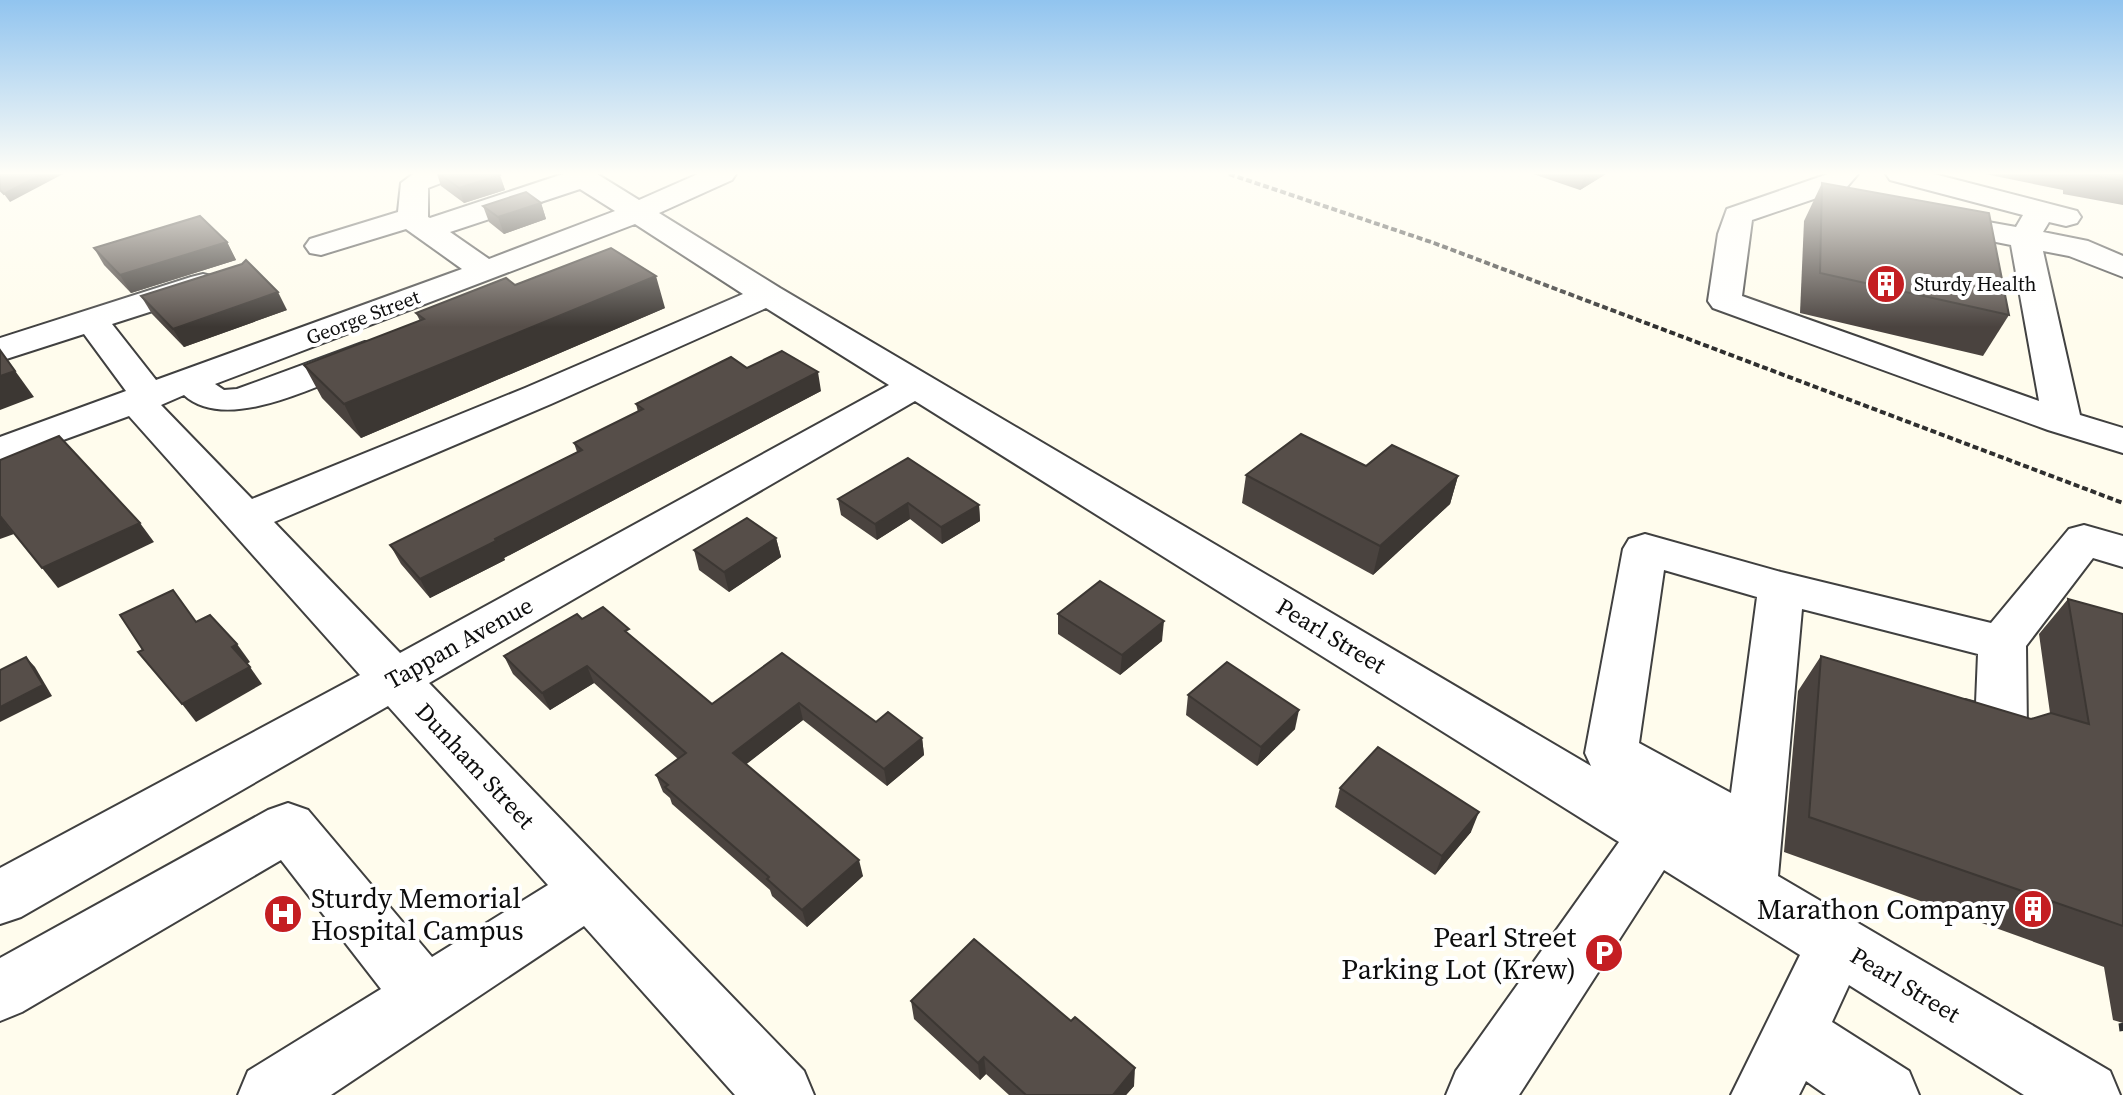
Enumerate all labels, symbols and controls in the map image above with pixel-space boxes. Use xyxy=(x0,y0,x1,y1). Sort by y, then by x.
building icon: Sturdy Health xyxy=(1865,263,1907,305)
place label: Sturdy Health xyxy=(1914,270,2037,298)
street label: George Street xyxy=(302,282,424,352)
street label: Tappan Avenue xyxy=(379,588,538,697)
street label: Pearl Street xyxy=(1270,590,1392,681)
street label: Dunham Street xyxy=(408,695,543,836)
place label: Sturdy Memorial Hospital Campus xyxy=(311,879,524,949)
building icon: Marathon Company xyxy=(2012,888,2054,930)
place label: Marathon Company xyxy=(1757,890,2006,928)
hospital icon: Sturdy Memorial Hospital Campus xyxy=(262,893,304,935)
place label: Pearl Street Parking Lot (Krew) xyxy=(1341,918,1577,988)
parking icon: Pearl Street Parking Lot (Krew) xyxy=(1583,932,1625,974)
street label: Pearl Street xyxy=(1844,939,1966,1030)

